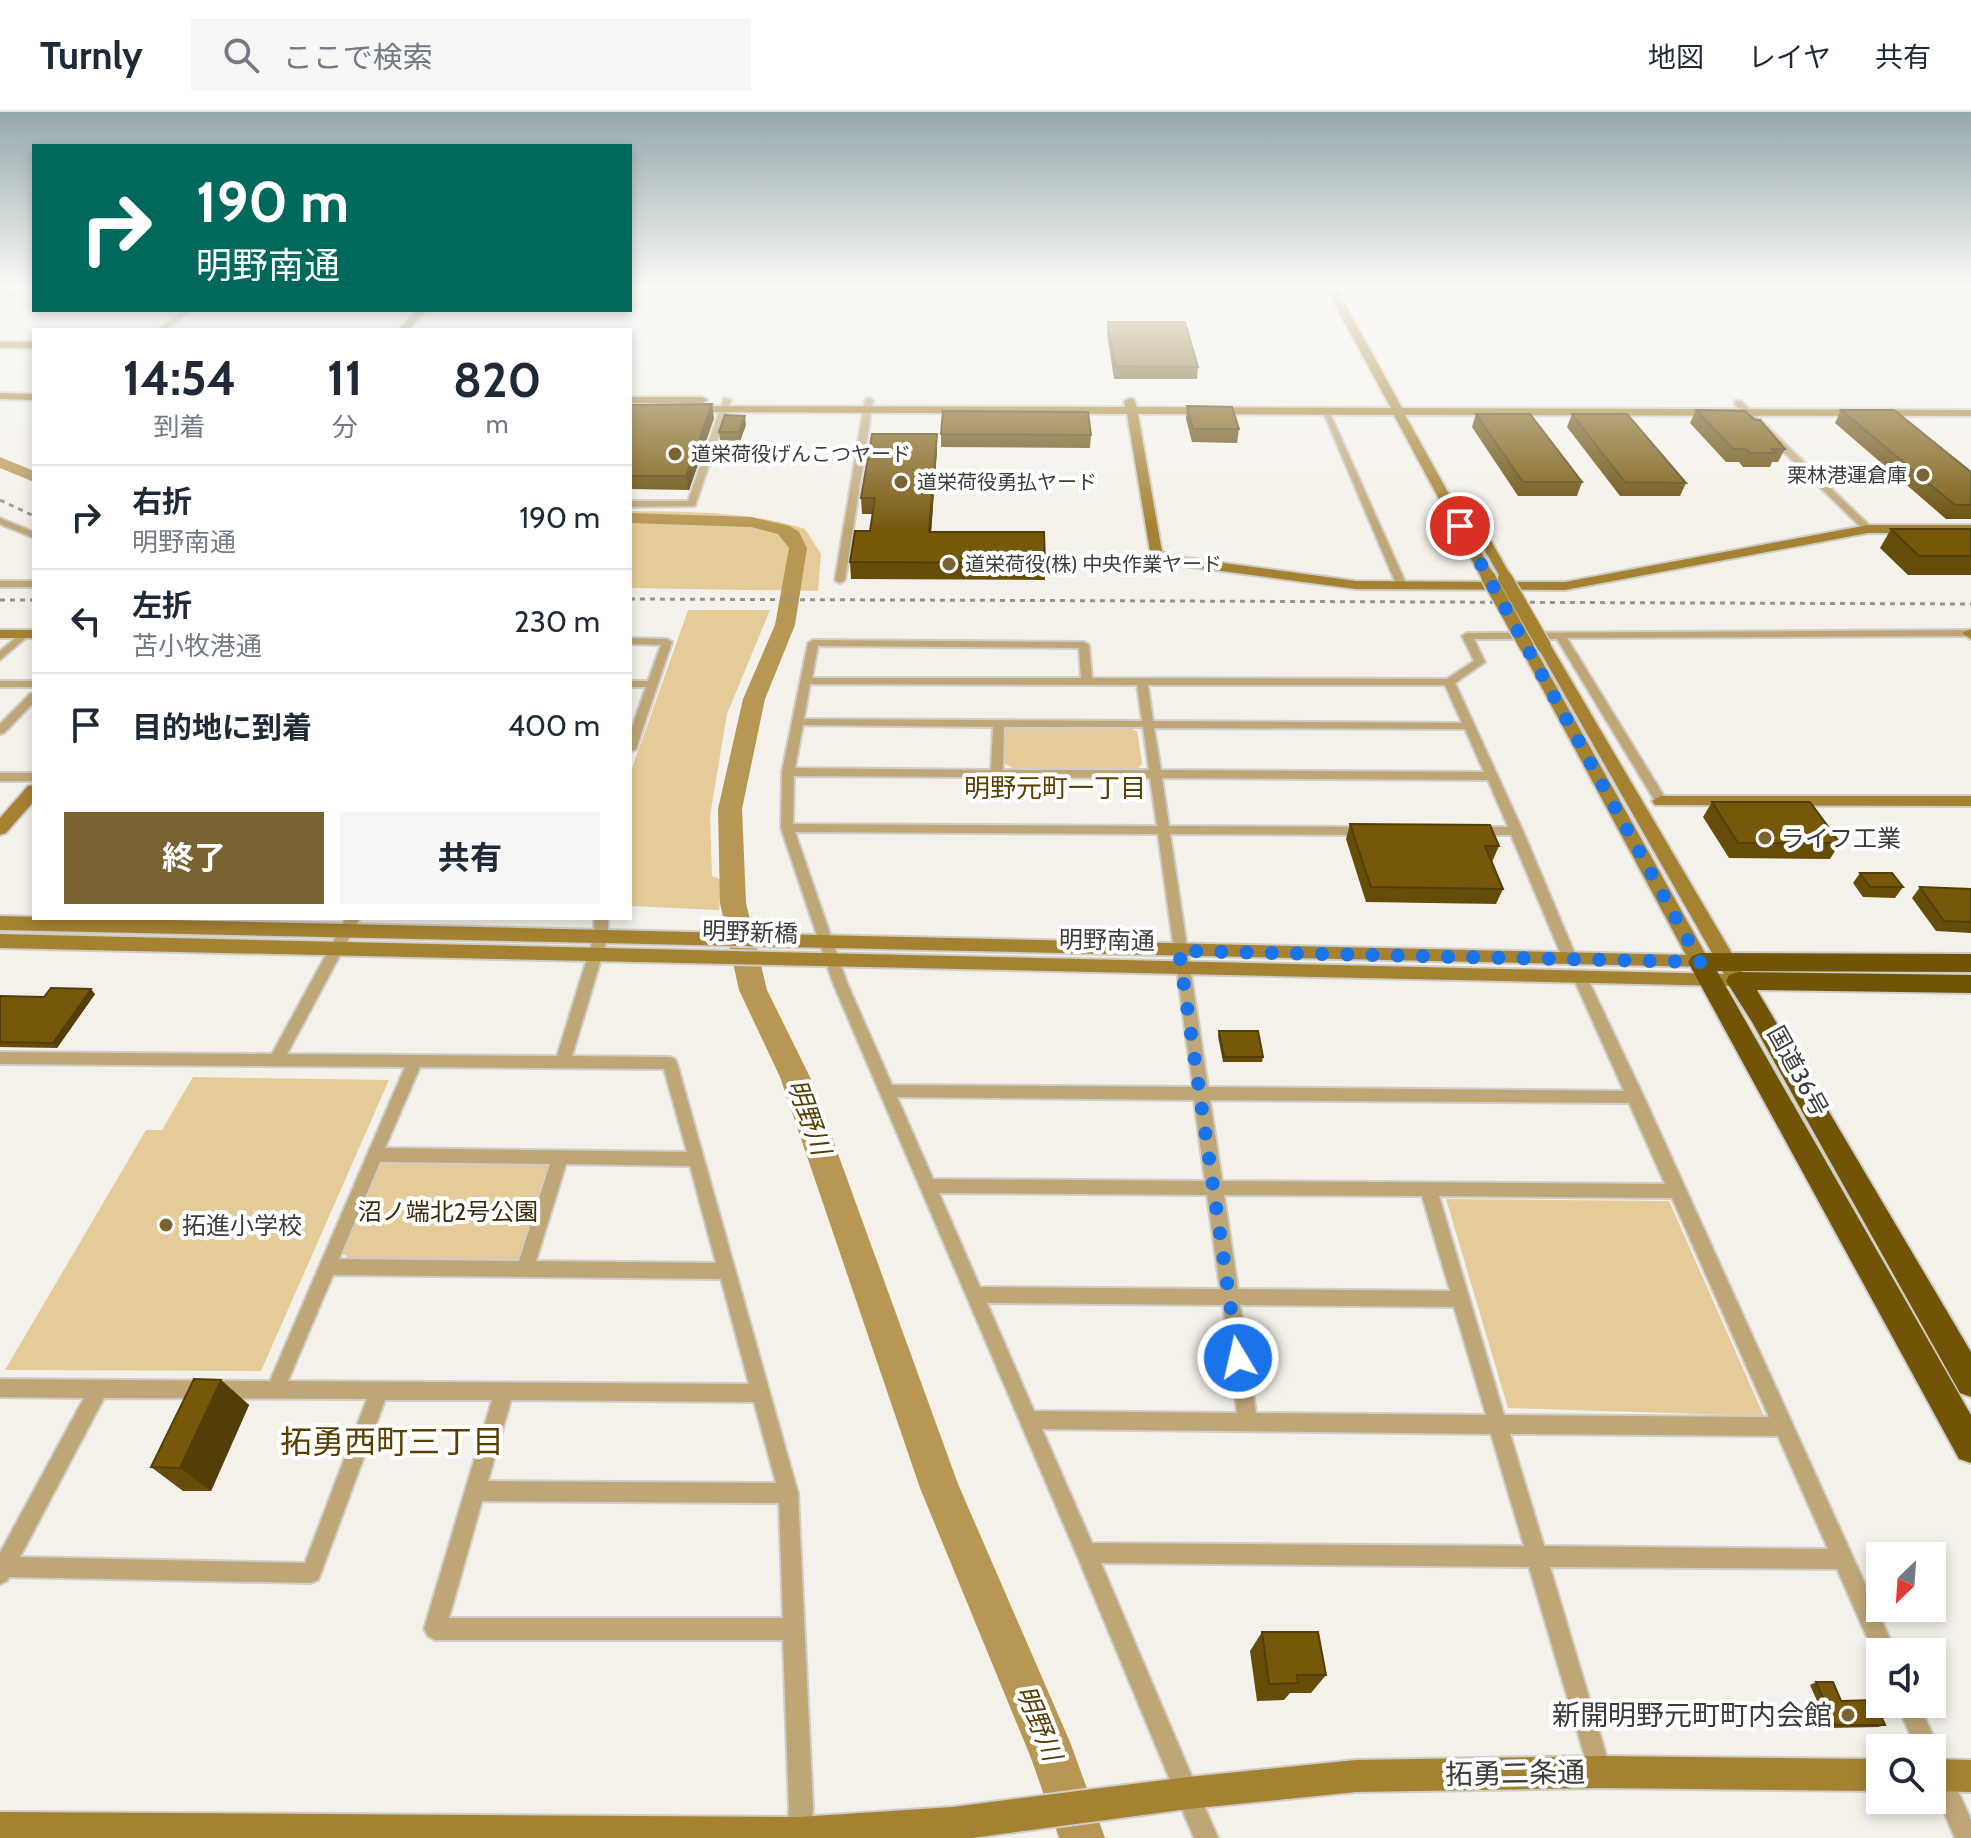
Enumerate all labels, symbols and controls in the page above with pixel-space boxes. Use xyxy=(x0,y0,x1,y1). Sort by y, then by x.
search box xyxy=(191,19,751,91)
text: Turnly xyxy=(40,32,143,79)
icon: search xyxy=(219,33,263,77)
text: ここで検索 xyxy=(283,39,433,76)
text: 地図 xyxy=(1648,40,1704,74)
text: レイヤ xyxy=(1748,40,1831,74)
text: 共有 xyxy=(1875,40,1931,74)
text: 190 m xyxy=(196,168,349,236)
icon: right xyxy=(64,176,168,280)
text: 明野南通 xyxy=(196,243,340,287)
text: 14:54 xyxy=(123,349,236,407)
text: 11 xyxy=(327,349,362,407)
text: 820 xyxy=(453,351,541,409)
text: m xyxy=(486,408,509,440)
text: 到着 xyxy=(154,411,206,443)
text: 分 xyxy=(332,411,358,443)
place label: 道栄荷役げんこつヤード xyxy=(691,442,911,466)
marker: 道栄荷役げんこつヤード xyxy=(666,445,684,463)
place label: 栗林港運倉庫 xyxy=(1787,463,1907,487)
marker: 栗林港運倉庫 xyxy=(1914,466,1932,484)
place label: 道栄荷役勇払ヤード xyxy=(917,470,1097,494)
marker: 道栄荷役勇払ヤード xyxy=(892,473,910,491)
text: 右折 xyxy=(132,483,192,520)
pin xyxy=(1426,492,1494,560)
icon: right xyxy=(64,495,108,539)
text: 190 m xyxy=(519,499,600,536)
icon: arrive xyxy=(1438,504,1482,548)
text: 明野南通 xyxy=(132,526,236,558)
place label: 道栄荷役(株) 中央作業ヤード xyxy=(965,552,1222,576)
marker: 道栄荷役(株) 中央作業ヤード xyxy=(940,555,958,573)
text: 左折 xyxy=(132,587,192,624)
icon: left xyxy=(64,599,108,643)
text: 230 m xyxy=(514,603,600,640)
text: 苫小牧港通 xyxy=(132,630,262,662)
icon: arrive xyxy=(64,703,108,747)
text: 400 m xyxy=(508,707,600,744)
text: 目的地に到着 xyxy=(132,709,312,746)
district label: 明野元町一丁目 xyxy=(964,772,1146,804)
button: 終了 xyxy=(64,812,324,904)
button: 共有 xyxy=(340,812,600,904)
place label: ライフ工業 xyxy=(1781,824,1901,853)
marker: ライフ工業 xyxy=(1756,829,1774,847)
street label: 明野新橋 xyxy=(702,916,798,948)
street label: 明野南通 xyxy=(1059,925,1155,955)
street label: 国道36号 xyxy=(1761,1021,1835,1121)
water label: 明野川 xyxy=(781,1075,838,1162)
park label: 沼ノ端北2号公園 xyxy=(358,1197,538,1226)
place label: 拓進小学校 xyxy=(182,1211,302,1240)
marker: 拓進小学校 xyxy=(157,1216,175,1234)
position arrow xyxy=(1196,1316,1280,1400)
district label: 拓勇西町三丁目 xyxy=(280,1422,504,1461)
north arrow xyxy=(1866,1542,1946,1622)
map controls xyxy=(1866,1542,1946,1814)
button: sound xyxy=(1866,1638,1946,1718)
water label: 明野川 xyxy=(1010,1681,1070,1768)
place label: 新開明野元町町内会館 xyxy=(1552,1698,1832,1732)
marker: 新開明野元町町内会館 xyxy=(1839,1706,1857,1724)
button: search xyxy=(1866,1734,1946,1814)
street label: 拓勇二条通 xyxy=(1445,1755,1585,1791)

